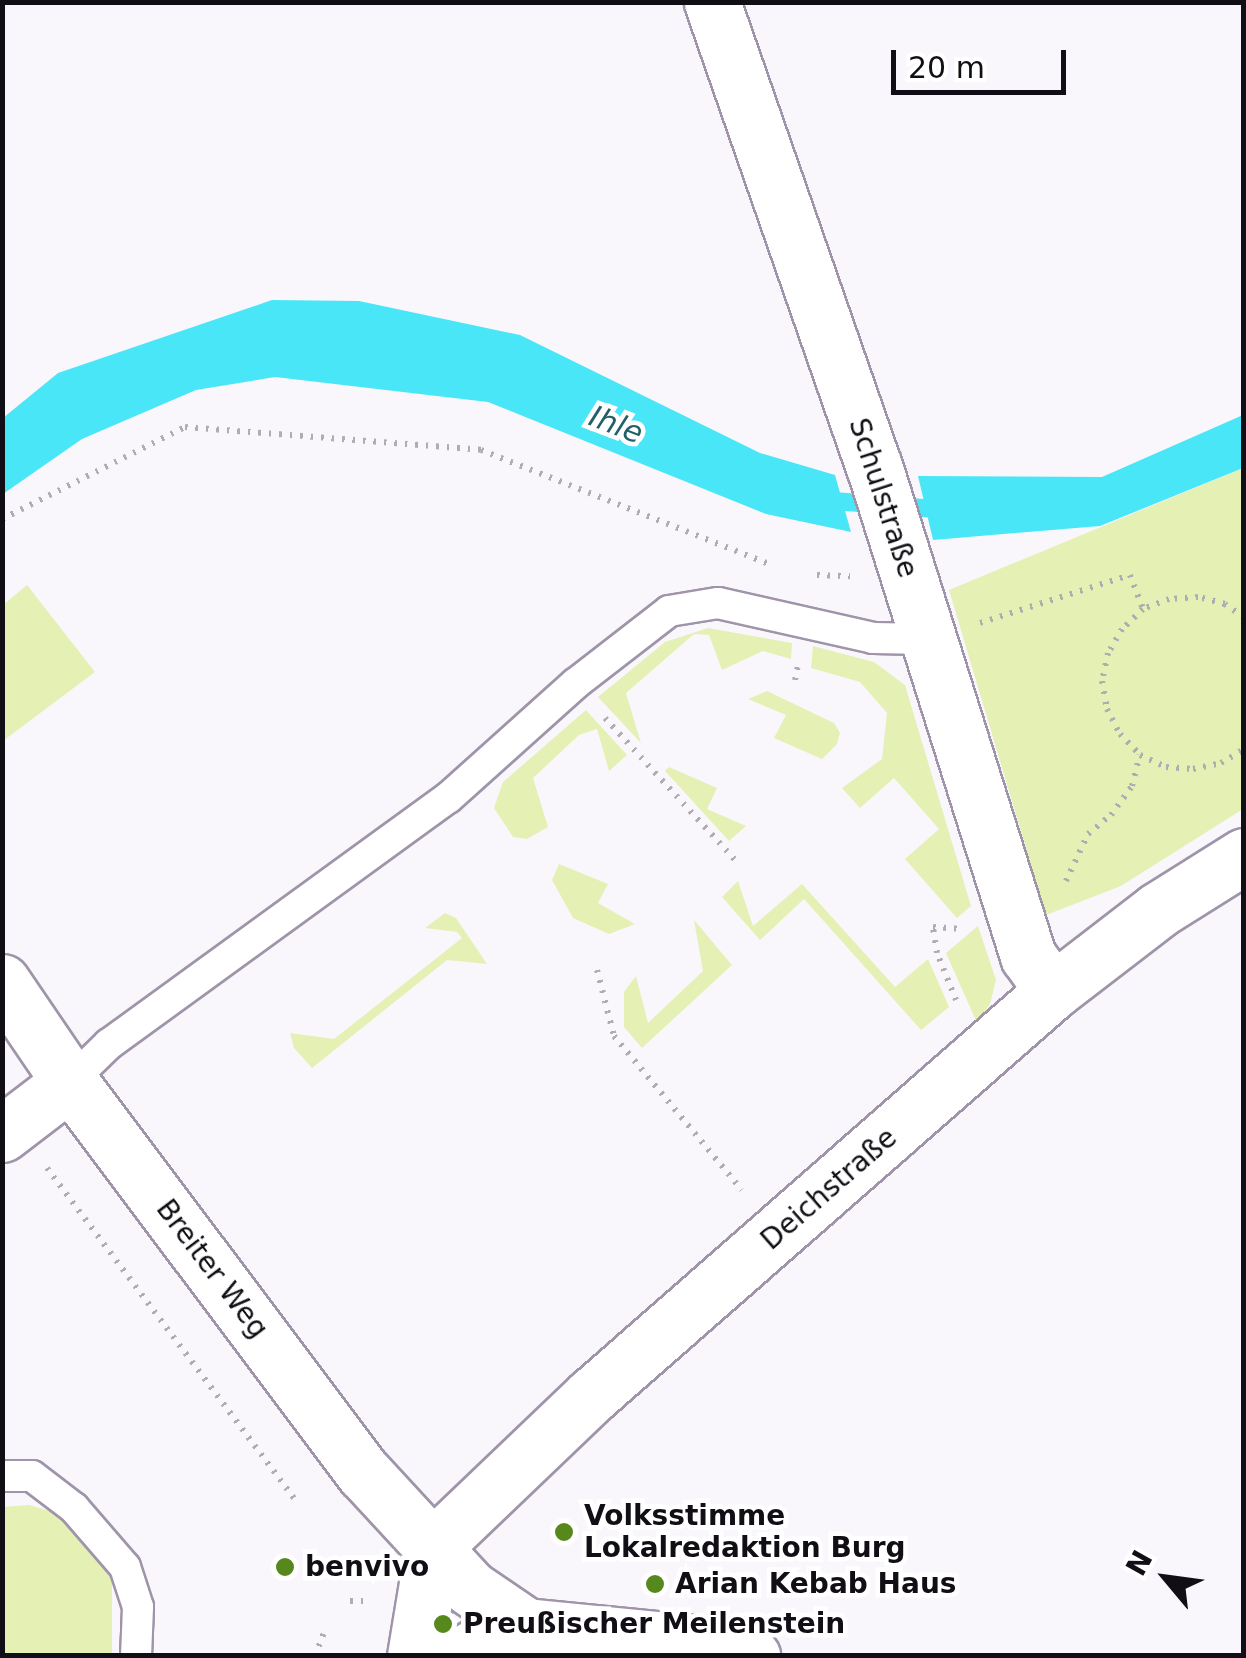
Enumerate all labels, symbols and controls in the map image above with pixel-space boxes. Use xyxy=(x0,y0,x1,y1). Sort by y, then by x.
scale bar xyxy=(896,30,1071,92)
text: 20 m xyxy=(908,50,985,85)
water label: Ihle xyxy=(584,398,648,452)
street label: Schulstraße xyxy=(841,414,925,582)
street label: Deichstraße xyxy=(754,1121,904,1257)
street label: Breiter Weg xyxy=(149,1193,275,1345)
place label: Volksstimme Lokalredaktion Burg xyxy=(584,1499,906,1565)
marker: Volksstimme Lokalredaktion Burg xyxy=(553,1521,575,1543)
north arrow xyxy=(1116,1528,1216,1628)
text: N xyxy=(1119,1545,1159,1581)
place label: benvivo xyxy=(305,1550,429,1584)
marker: benvivo xyxy=(274,1556,296,1578)
place label: Arian Kebab Haus xyxy=(675,1567,957,1601)
marker: Arian Kebab Haus xyxy=(644,1573,666,1595)
place label: Preußischer Meilenstein xyxy=(463,1607,845,1641)
marker: Preußischer Meilenstein xyxy=(432,1613,454,1635)

